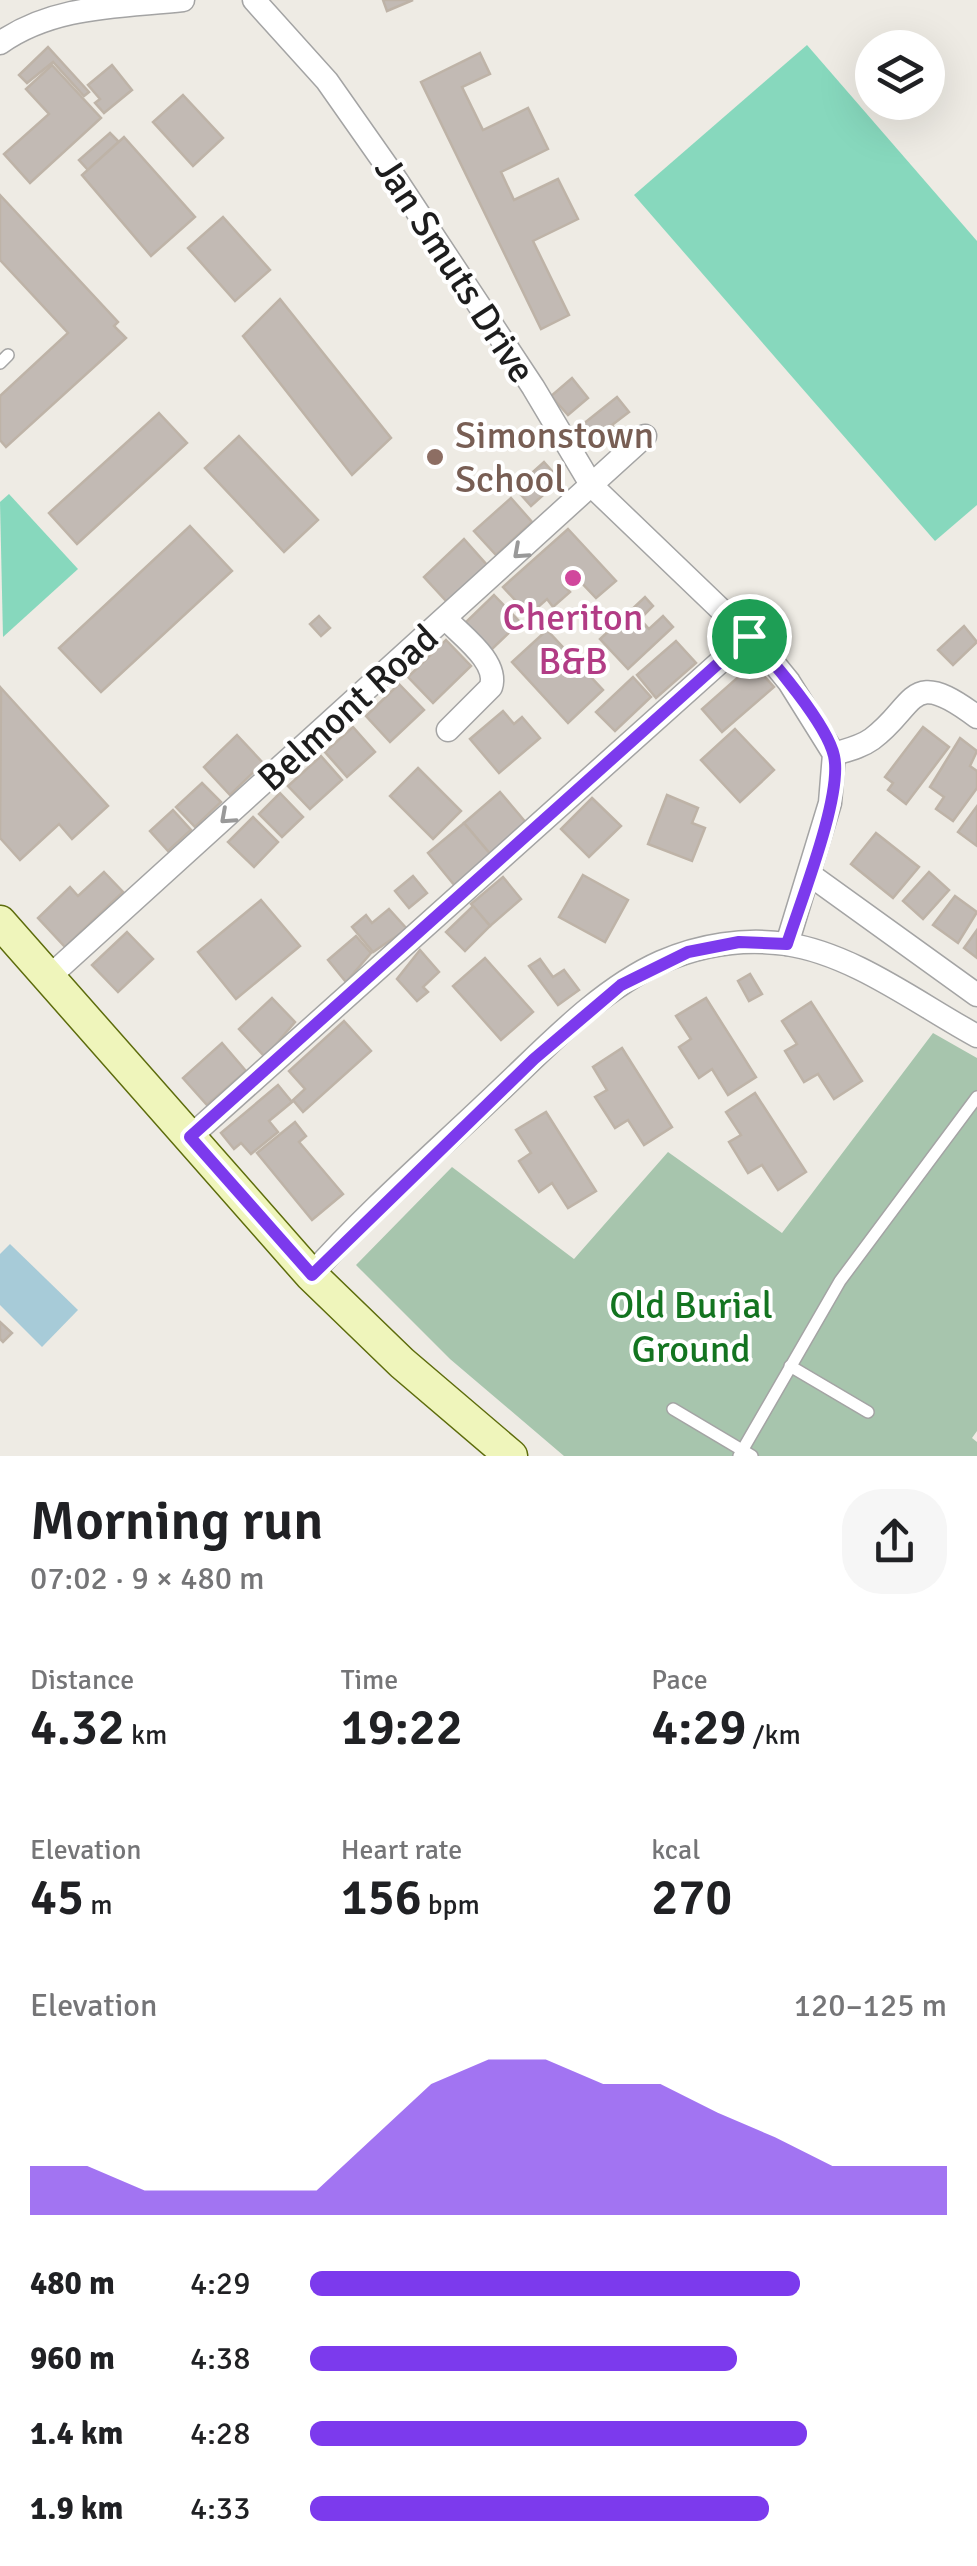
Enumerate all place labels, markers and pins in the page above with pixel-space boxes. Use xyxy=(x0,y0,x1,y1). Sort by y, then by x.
place label: Simonstown School xyxy=(455,412,654,503)
marker: Simonstown School xyxy=(424,446,446,468)
marker: Cheriton B&B xyxy=(562,567,584,589)
place label: Cheriton B&B xyxy=(503,594,643,685)
pin xyxy=(707,594,792,679)

